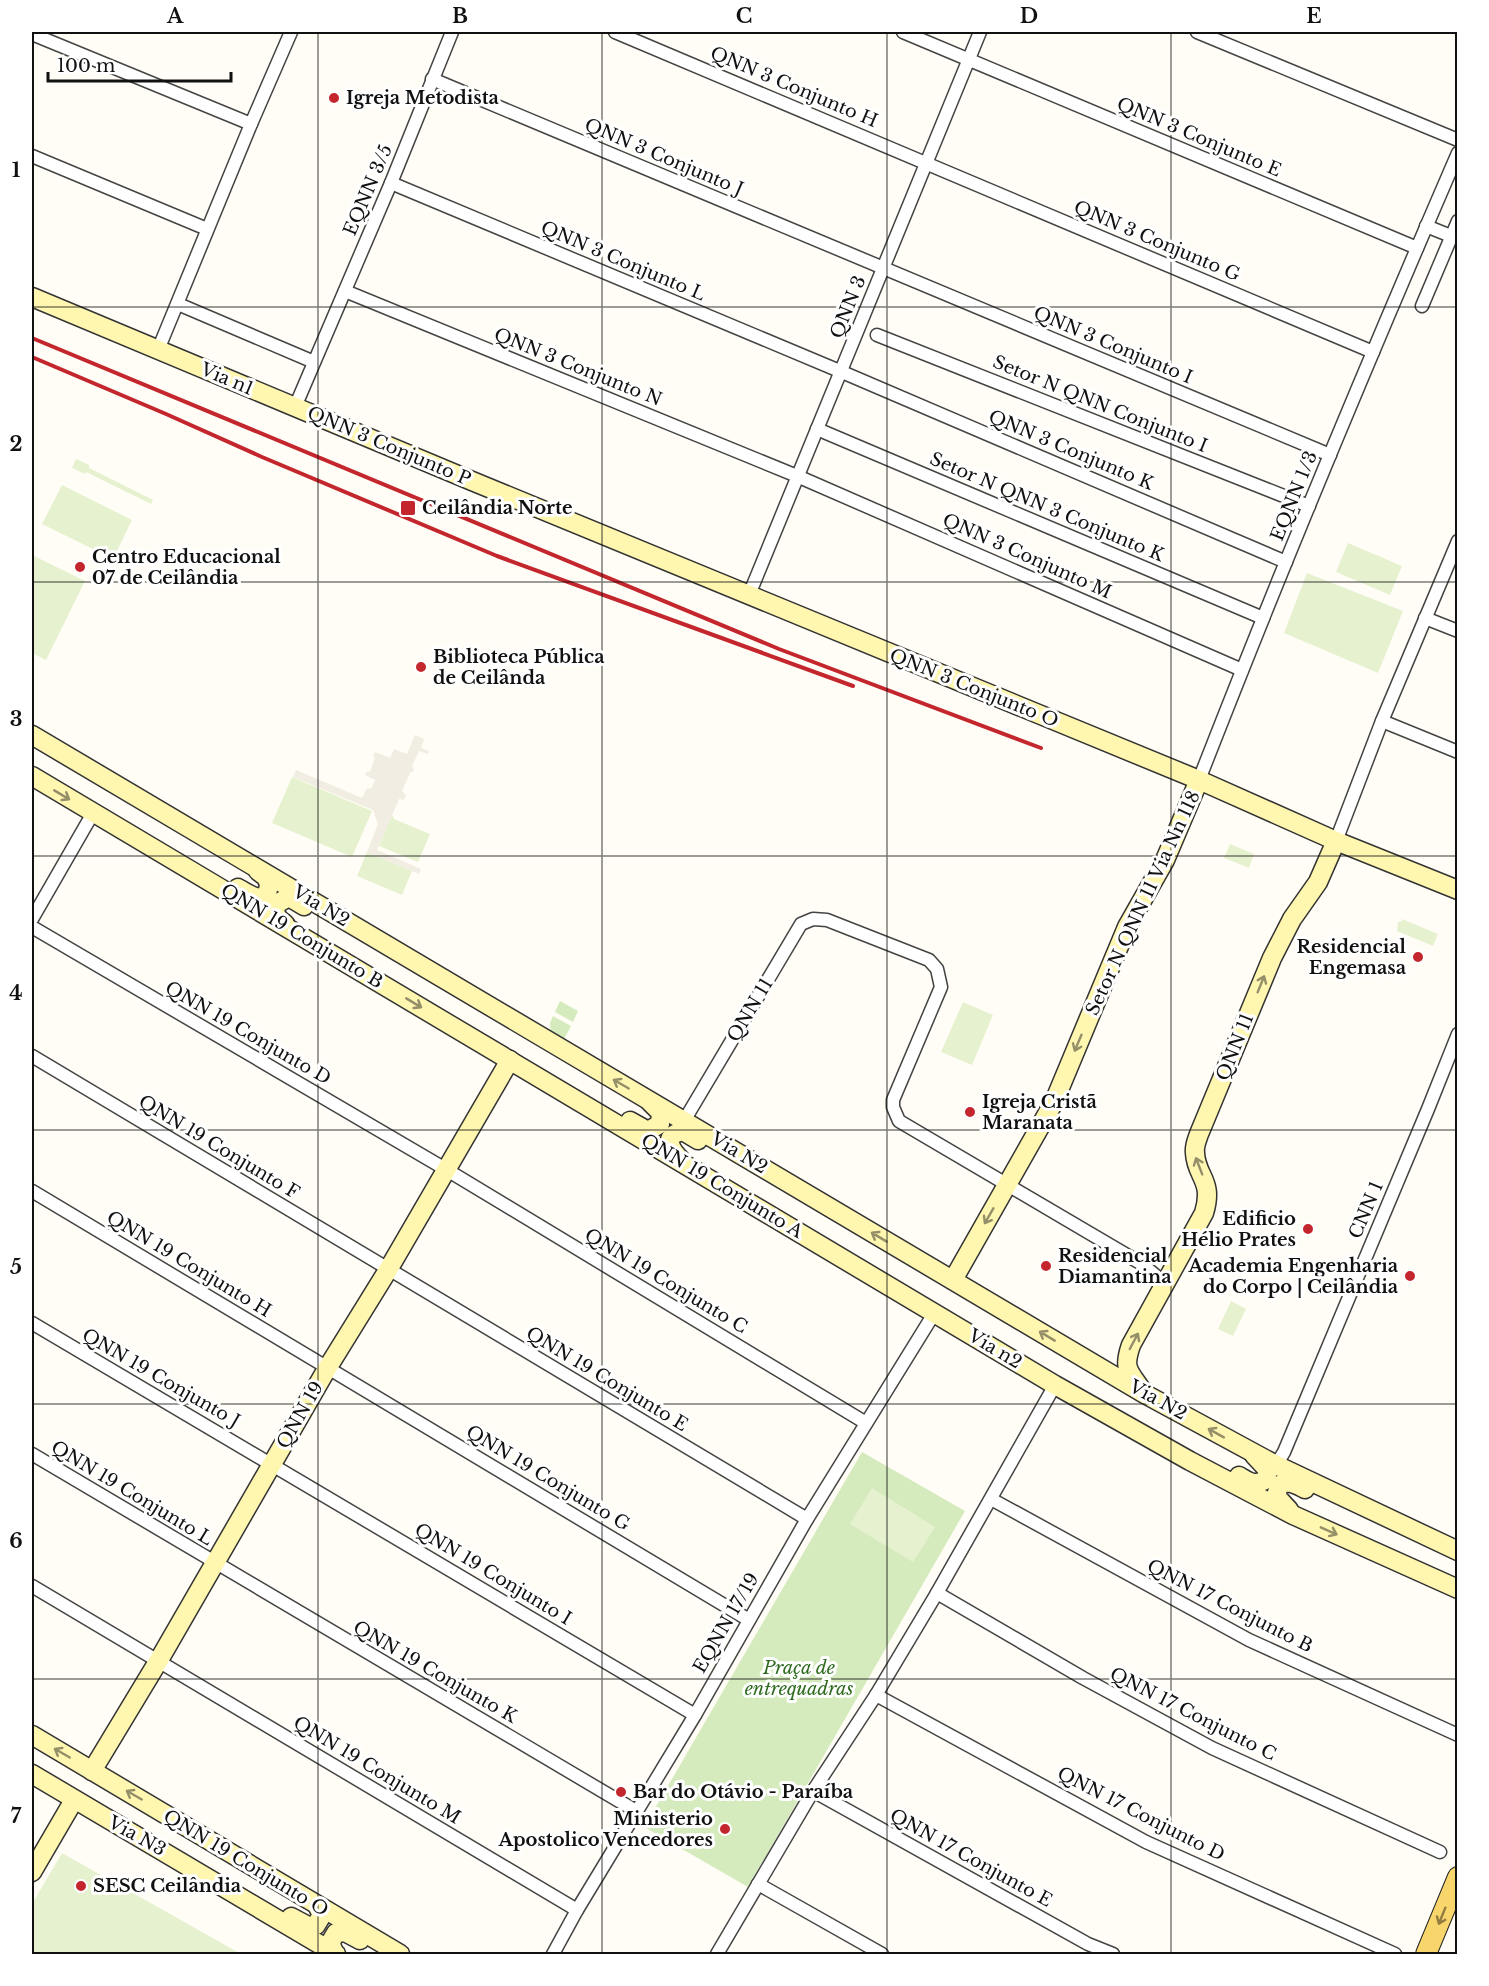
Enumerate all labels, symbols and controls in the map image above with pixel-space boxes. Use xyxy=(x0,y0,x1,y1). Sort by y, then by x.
text: A xyxy=(166,4,184,28)
text: B xyxy=(452,4,468,28)
text: C xyxy=(736,4,752,28)
text: D xyxy=(1020,4,1038,28)
text: E xyxy=(1306,4,1322,28)
street label: QNN 3 Conjunto H xyxy=(707,42,881,132)
scale bar xyxy=(48,45,231,83)
text: 100 m xyxy=(57,55,115,77)
place label: Igreja Metodista xyxy=(346,87,500,109)
marker: Igreja Metodista xyxy=(327,91,341,105)
street label: QNN 3 Conjunto E xyxy=(1114,92,1284,182)
street label: QNN 3 Conjunto J xyxy=(581,114,747,200)
street label: EQNN 3/5 xyxy=(339,141,397,239)
text: 1 xyxy=(12,158,21,182)
street label: QNN 3 Conjunto G xyxy=(1070,196,1244,286)
street label: QNN 3 Conjunto L xyxy=(538,216,708,306)
street label: QNN 3 xyxy=(826,272,870,342)
street label: QNN 3 Conjunto I xyxy=(1030,302,1196,388)
street label: QNN 3 Conjunto N xyxy=(491,323,665,411)
street label: Setor N QNN Conjunto I xyxy=(990,351,1210,457)
street label: Via n1 xyxy=(196,358,257,400)
street label: QNN 3 Conjunto P xyxy=(304,402,474,490)
street label: QNN 3 Conjunto K xyxy=(985,405,1158,495)
text: 2 xyxy=(9,432,23,456)
street label: Setor N QNN 3 Conjunto K xyxy=(927,448,1168,567)
street label: EQNN 1/3 xyxy=(1266,448,1322,544)
place label: Ceilândia Norte xyxy=(422,497,572,519)
marker: Ceilândia Norte xyxy=(399,499,417,517)
street label: QNN 3 Conjunto M xyxy=(939,509,1115,603)
place label: Centro Educacional 07 de Ceilândia xyxy=(92,546,281,589)
marker: Centro Educacional 07 de Ceilândia xyxy=(73,560,87,574)
street label: QNN 3 Conjunto O xyxy=(886,644,1062,732)
place label: Biblioteca Pública de Ceilânda xyxy=(433,646,605,689)
marker: Biblioteca Pública de Ceilânda xyxy=(414,660,428,674)
text: 3 xyxy=(10,707,22,731)
street label: Setor N QNN 11 Via Nn 118 xyxy=(1081,787,1205,1019)
one-way arrow xyxy=(53,789,70,801)
street label: QNN 19 Conjunto B xyxy=(217,879,387,993)
street label: Via N2 xyxy=(288,880,353,931)
place label: Residencial Engemasa xyxy=(1297,936,1407,979)
marker: Residencial Engemasa xyxy=(1411,950,1425,964)
street label: QNN 11 xyxy=(722,974,778,1046)
one-way arrow xyxy=(1256,976,1267,994)
street label: QNN 19 Conjunto D xyxy=(161,977,335,1089)
text: 4 xyxy=(9,981,23,1005)
one-way arrow xyxy=(405,998,422,1010)
street label: QNN 11 xyxy=(1212,1010,1258,1084)
one-way arrow xyxy=(1072,1033,1083,1051)
one-way arrow xyxy=(613,1077,630,1089)
street label: QNN 19 Conjunto F xyxy=(135,1090,303,1204)
place label: Igreja Cristã Maranata xyxy=(982,1091,1097,1134)
marker: Igreja Cristã Maranata xyxy=(963,1105,977,1119)
street label: Via N2 xyxy=(706,1127,771,1178)
street label: QNN 19 Conjunto A xyxy=(637,1129,808,1244)
one-way arrow xyxy=(1193,1157,1204,1175)
street label: CNN 1 xyxy=(1344,1178,1388,1242)
street label: QNN 19 Conjunto H xyxy=(103,1206,275,1322)
one-way arrow xyxy=(983,1207,995,1224)
place label: Edificio Hélio Prates xyxy=(1181,1208,1296,1251)
marker: Edificio Hélio Prates xyxy=(1301,1222,1315,1236)
street label: QNN 19 Conjunto C xyxy=(581,1224,751,1338)
one-way arrow xyxy=(871,1230,888,1242)
place label: Residencial Diamantina xyxy=(1058,1245,1172,1288)
text: 5 xyxy=(10,1255,22,1279)
place label: Academia Engenharia do Corpo | Ceilândia xyxy=(1187,1255,1399,1298)
marker: Residencial Diamantina xyxy=(1039,1259,1053,1273)
marker: Academia Engenharia do Corpo | Ceilândia xyxy=(1403,1269,1417,1283)
street label: QNN 19 Conjunto E xyxy=(522,1322,692,1436)
street label: QNN 19 Conjunto J xyxy=(78,1324,244,1432)
street label: Via n2 xyxy=(963,1324,1026,1374)
one-way arrow xyxy=(1039,1330,1056,1342)
one-way arrow xyxy=(1129,1332,1140,1350)
street label: Via N2 xyxy=(1125,1375,1191,1425)
street label: QNN 19 xyxy=(272,1377,328,1453)
street label: QNN 19 Conjunto G xyxy=(462,1420,634,1536)
one-way arrow xyxy=(1208,1427,1225,1439)
street label: QNN 19 Conjunto L xyxy=(47,1436,217,1550)
street label: QNN 19 Conjunto I xyxy=(411,1518,575,1630)
one-way arrow xyxy=(1320,1525,1338,1537)
text: 6 xyxy=(9,1529,23,1553)
street label: QNN 17 Conjunto B xyxy=(1144,1555,1316,1657)
street label: EQNN 17/19 xyxy=(688,1569,764,1677)
street label: QNN 19 Conjunto K xyxy=(349,1616,522,1728)
park label: Praça de entrequadras xyxy=(745,1657,853,1700)
street label: QNN 17 Conjunto C xyxy=(1106,1663,1280,1765)
street label: QNN 19 Conjunto M xyxy=(289,1711,465,1829)
one-way arrow xyxy=(54,1747,71,1759)
street label: QNN 17 Conjunto D xyxy=(1054,1762,1228,1866)
place label: Bar do Otávio - Paraíba xyxy=(633,1781,854,1803)
marker: Bar do Otávio - Paraíba xyxy=(614,1785,628,1799)
one-way arrow xyxy=(126,1789,143,1801)
text: 7 xyxy=(11,1804,22,1828)
street label: QNN 17 Conjunto E xyxy=(886,1804,1056,1912)
street label: QNN 19 Conjunto O xyxy=(160,1805,332,1921)
place label: Ministerio Apostolico Vencedores xyxy=(497,1808,713,1851)
street label: Via N3 xyxy=(104,1811,170,1861)
marker: Ministerio Apostolico Vencedores xyxy=(718,1822,732,1836)
place label: SESC Ceilândia xyxy=(93,1875,242,1897)
marker: SESC Ceilândia xyxy=(74,1879,88,1893)
one-way arrow xyxy=(1436,1906,1447,1925)

